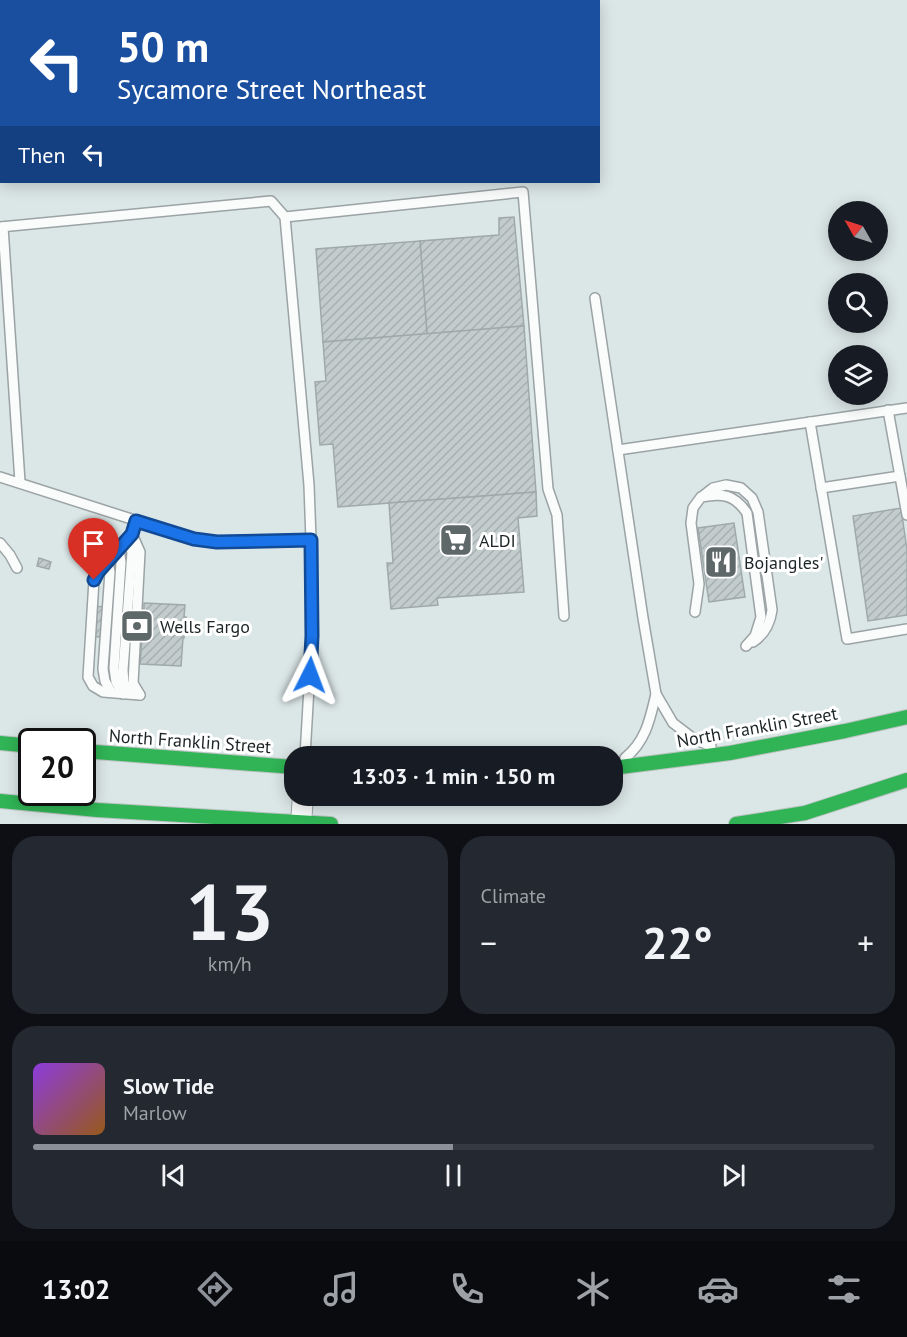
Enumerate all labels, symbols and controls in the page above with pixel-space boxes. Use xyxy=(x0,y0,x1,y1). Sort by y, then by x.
text: 50 m xyxy=(117,19,209,74)
icon: left xyxy=(18,24,96,102)
text: Sycamore Street Northeast xyxy=(117,72,426,106)
icon: left xyxy=(77,138,110,171)
text: Then xyxy=(18,141,65,169)
north arrow xyxy=(828,201,888,261)
map controls xyxy=(828,201,888,405)
button: search xyxy=(828,273,888,333)
button: layers xyxy=(828,345,888,405)
pin xyxy=(68,518,119,580)
supermarket icon: ALDI xyxy=(438,522,474,558)
icon: arrive xyxy=(77,527,110,560)
place label: ALDI xyxy=(479,529,516,552)
restaurant icon: Bojangles' xyxy=(703,544,739,580)
place label: Bojangles' xyxy=(744,551,823,574)
bank icon: Wells Fargo xyxy=(119,608,155,644)
place label: Wells Fargo xyxy=(160,615,250,638)
position arrow xyxy=(278,643,342,707)
street label: North Franklin Street xyxy=(675,702,839,752)
street label: North Franklin Street xyxy=(108,724,272,758)
speed limit sign: 20 xyxy=(18,728,96,806)
text: 13:03 · 1 min · 150 m xyxy=(352,762,555,790)
text: 13 xyxy=(186,861,274,962)
text: Climate xyxy=(481,883,546,909)
text: 22° xyxy=(642,913,713,971)
text: − xyxy=(481,921,497,964)
text: + xyxy=(857,921,874,964)
text: km/h xyxy=(208,951,252,977)
text: Slow Tide xyxy=(123,1072,214,1100)
text: Marlow xyxy=(123,1100,187,1126)
icon: previous xyxy=(157,1159,190,1192)
icon: pause xyxy=(437,1159,470,1192)
icon: next xyxy=(717,1159,750,1192)
icon: directions xyxy=(194,1268,236,1310)
icon: music xyxy=(320,1268,362,1310)
icon: phone xyxy=(446,1268,488,1310)
icon: climate xyxy=(572,1268,614,1310)
icon: car xyxy=(697,1268,739,1310)
icon: filters xyxy=(823,1268,865,1310)
text: 13:02 xyxy=(42,1272,110,1306)

